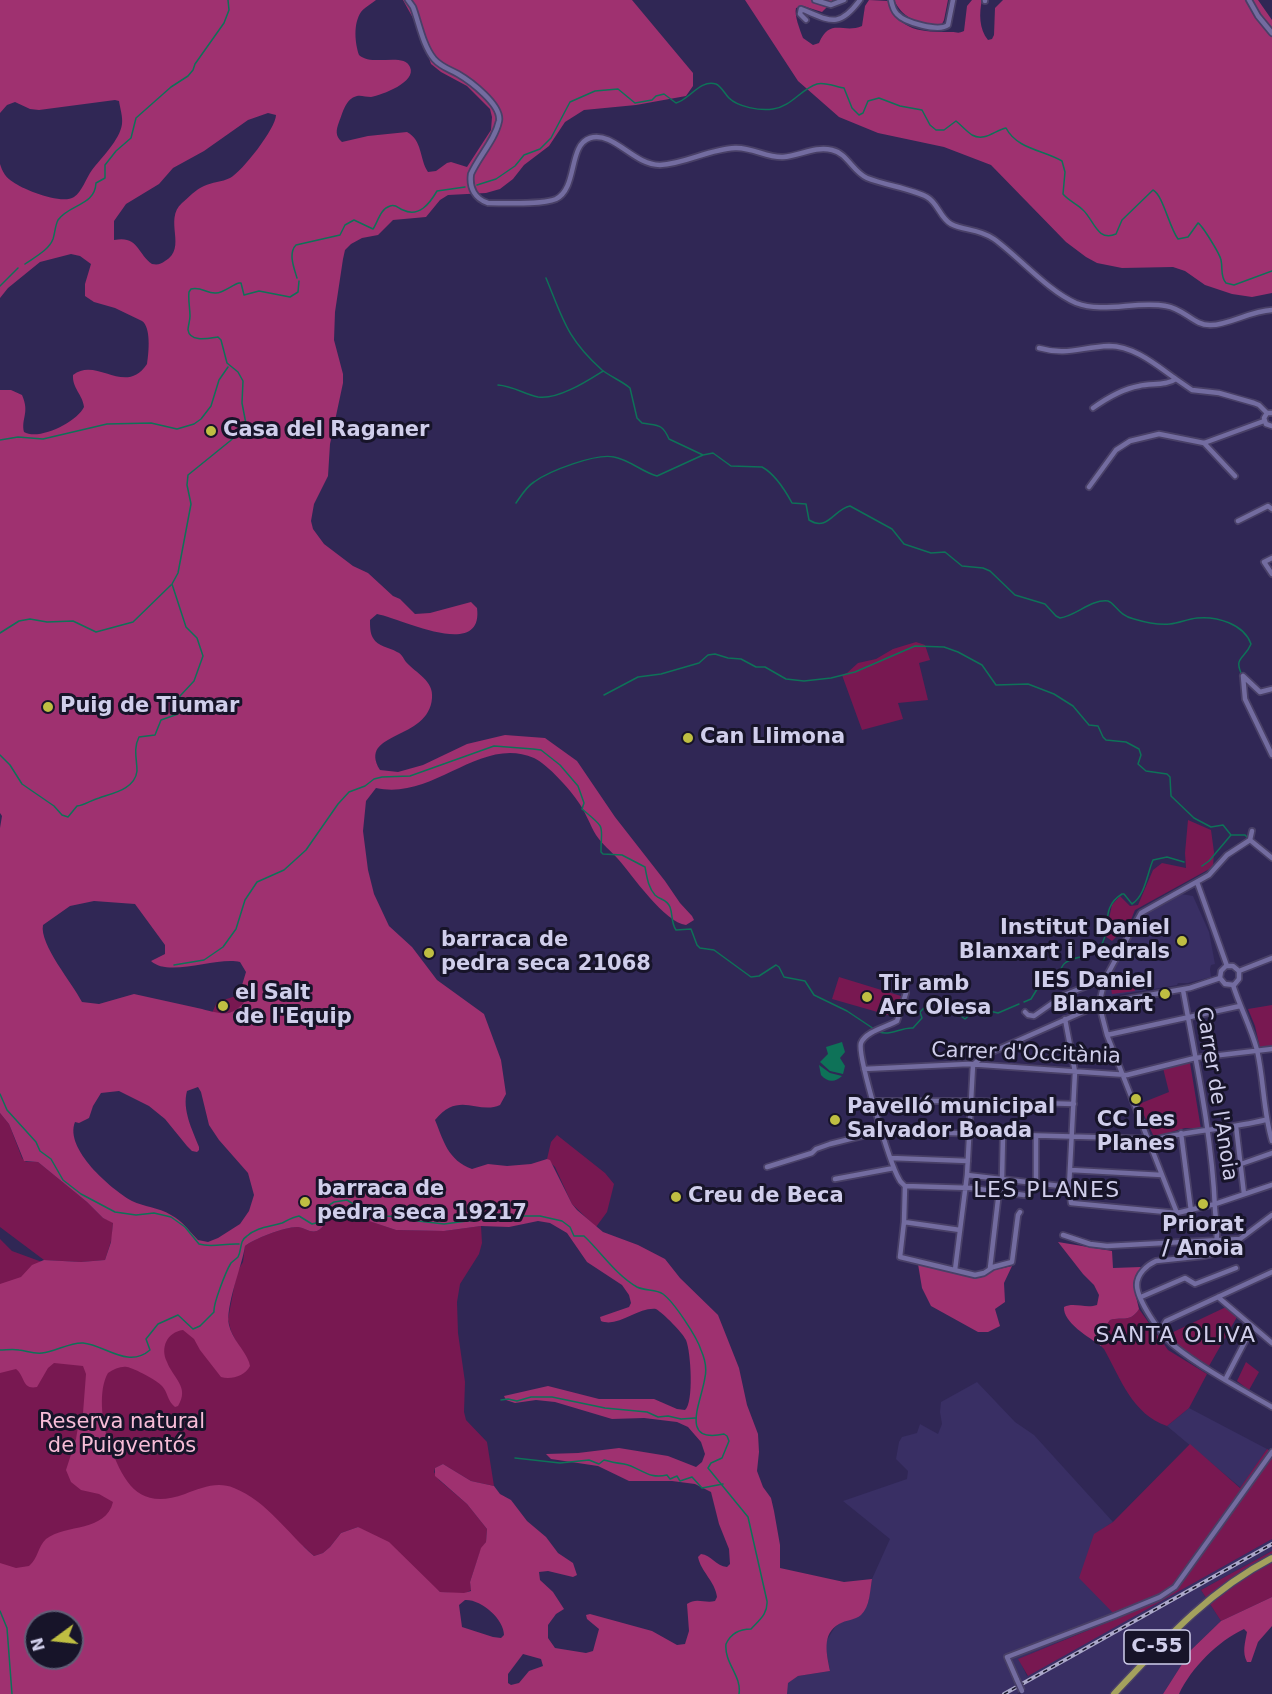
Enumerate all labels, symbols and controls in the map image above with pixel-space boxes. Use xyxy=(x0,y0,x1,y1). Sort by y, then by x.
place label: Casa del Raganer xyxy=(223,418,429,444)
marker: Casa del Raganer xyxy=(204,424,218,438)
place label: Puig de Tiumar xyxy=(60,694,239,720)
marker: Puig de Tiumar xyxy=(41,700,55,714)
place label: Can Llimona xyxy=(700,725,845,751)
marker: Can Llimona xyxy=(681,731,695,745)
place label: Institut Daniel Blanxart i Pedrals xyxy=(959,916,1170,966)
place label: barraca de pedra seca 21068 xyxy=(441,928,651,978)
marker: Institut Daniel Blanxart i Pedrals xyxy=(1175,934,1189,948)
marker: barraca de pedra seca 21068 xyxy=(422,946,436,960)
place label: IES Daniel Blanxart xyxy=(1033,969,1153,1019)
place label: Tir amb Arc Olesa xyxy=(879,972,991,1022)
place label: el Salt de l'Equip xyxy=(235,981,352,1031)
marker: IES Daniel Blanxart xyxy=(1158,987,1172,1001)
marker: Tir amb Arc Olesa xyxy=(860,990,874,1004)
marker: el Salt de l'Equip xyxy=(216,999,230,1013)
street label: Carrer de l'Anoia xyxy=(1190,1005,1242,1183)
street label: Carrer d'Occitània xyxy=(931,1038,1121,1070)
marker: CC Les Planes xyxy=(1129,1092,1143,1106)
place label: Pavelló municipal Salvador Boada xyxy=(847,1095,1055,1145)
place label: CC Les Planes xyxy=(1097,1108,1175,1158)
marker: Pavelló municipal Salvador Boada xyxy=(828,1113,842,1127)
place label: barraca de pedra seca 19217 xyxy=(317,1177,527,1227)
district label: LES PLANES xyxy=(973,1178,1121,1204)
place label: Creu de Beca xyxy=(688,1184,844,1210)
marker: Creu de Beca xyxy=(669,1190,683,1204)
marker: barraca de pedra seca 19217 xyxy=(298,1195,312,1209)
marker: Priorat / Anoia xyxy=(1196,1197,1210,1211)
place label: Priorat / Anoia xyxy=(1162,1213,1244,1263)
district label: SANTA OLIVA xyxy=(1096,1323,1256,1349)
park label: Reserva natural de Puigventós xyxy=(39,1410,205,1460)
north arrow xyxy=(24,1610,84,1670)
road number: C-55 xyxy=(1124,1630,1190,1664)
text: N xyxy=(27,1635,49,1653)

